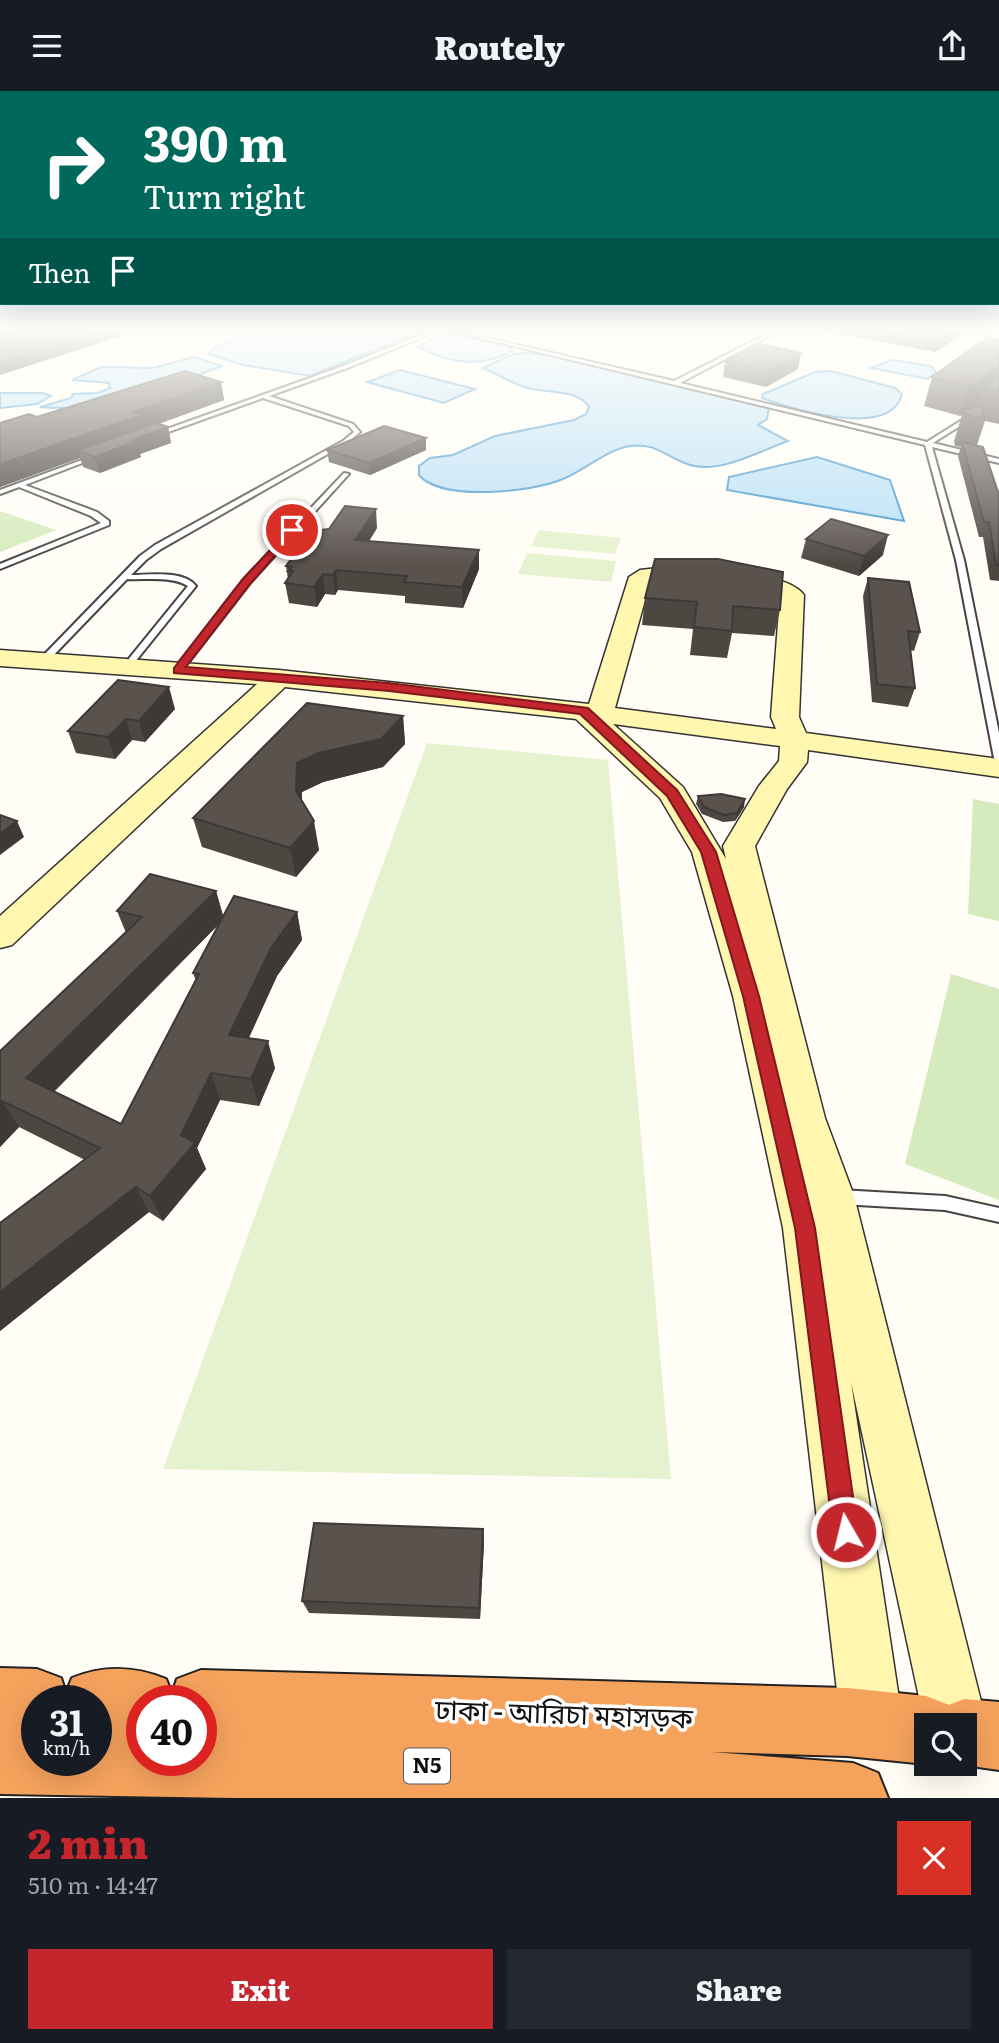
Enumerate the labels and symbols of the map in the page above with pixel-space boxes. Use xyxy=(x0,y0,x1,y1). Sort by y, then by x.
pin xyxy=(262,500,322,560)
position arrow xyxy=(809,1495,883,1569)
speed limit sign: 40 xyxy=(126,1685,217,1776)
street label: ঢাকা - আরিচা মহাসড়ক xyxy=(433,1686,694,1738)
road number: N5 xyxy=(404,1749,450,1783)

